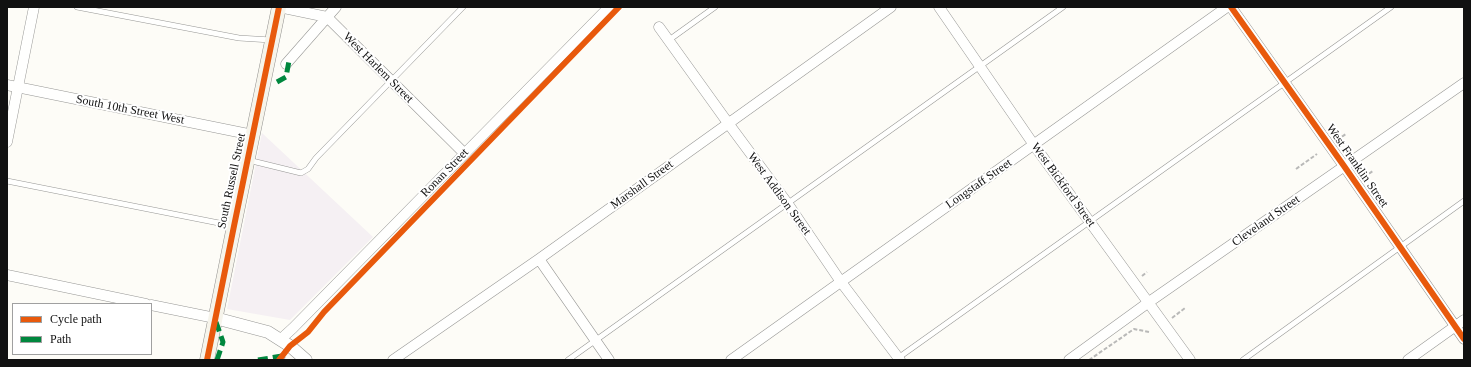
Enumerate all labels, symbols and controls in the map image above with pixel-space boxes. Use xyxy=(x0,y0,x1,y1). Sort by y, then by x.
street label: West Harlem Street xyxy=(340,30,416,106)
street label: South 10th Street West xyxy=(75,92,185,128)
street label: West Franklin Street xyxy=(1323,122,1391,210)
street label: South Russell Street xyxy=(215,132,249,230)
street label: West Bickford Street xyxy=(1028,140,1098,230)
street label: Ronan Street xyxy=(418,146,472,200)
street label: West Addison Street xyxy=(744,150,814,238)
street label: Longstaff Street xyxy=(943,156,1015,212)
street label: Marshall Street xyxy=(608,158,676,212)
street label: Cleveland Street xyxy=(1229,192,1303,250)
legend xyxy=(12,303,152,355)
text: Cycle path xyxy=(50,312,102,326)
text: Path xyxy=(50,332,71,346)

